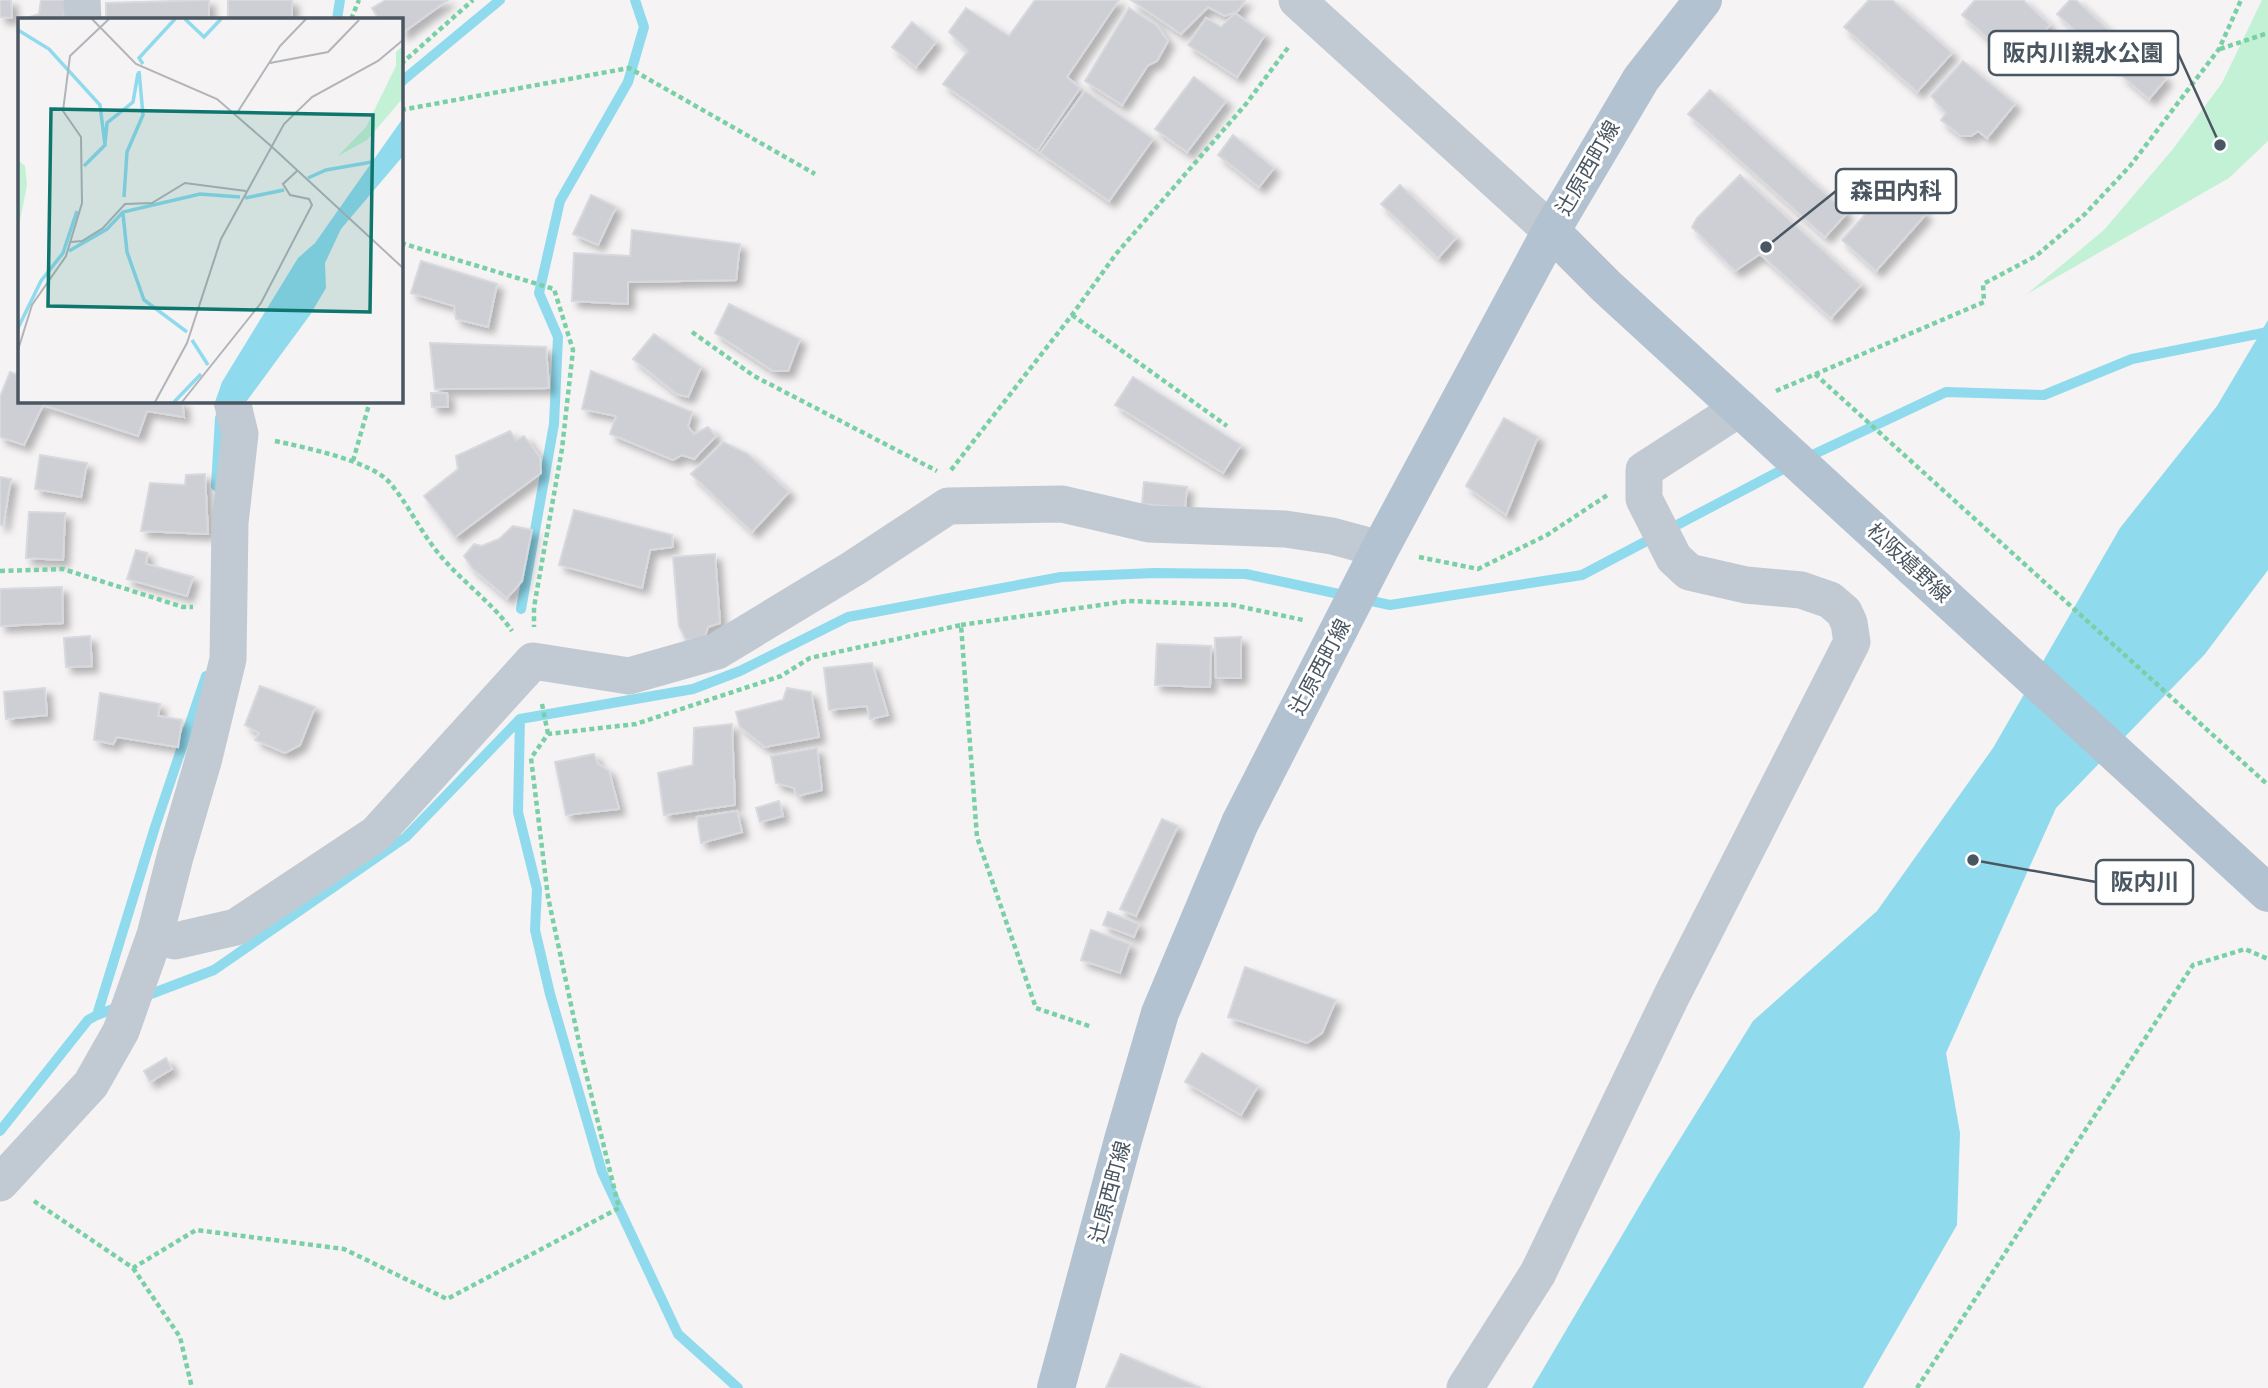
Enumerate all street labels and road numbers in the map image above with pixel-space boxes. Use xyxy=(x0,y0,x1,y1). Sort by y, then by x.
street label: 辻原西町線 xyxy=(1549,115,1626,220)
street label: 松阪嬉野線 xyxy=(1861,516,1958,609)
street label: 辻原西町線 xyxy=(1282,614,1357,720)
street label: 辻原西町線 xyxy=(1082,1137,1137,1246)

